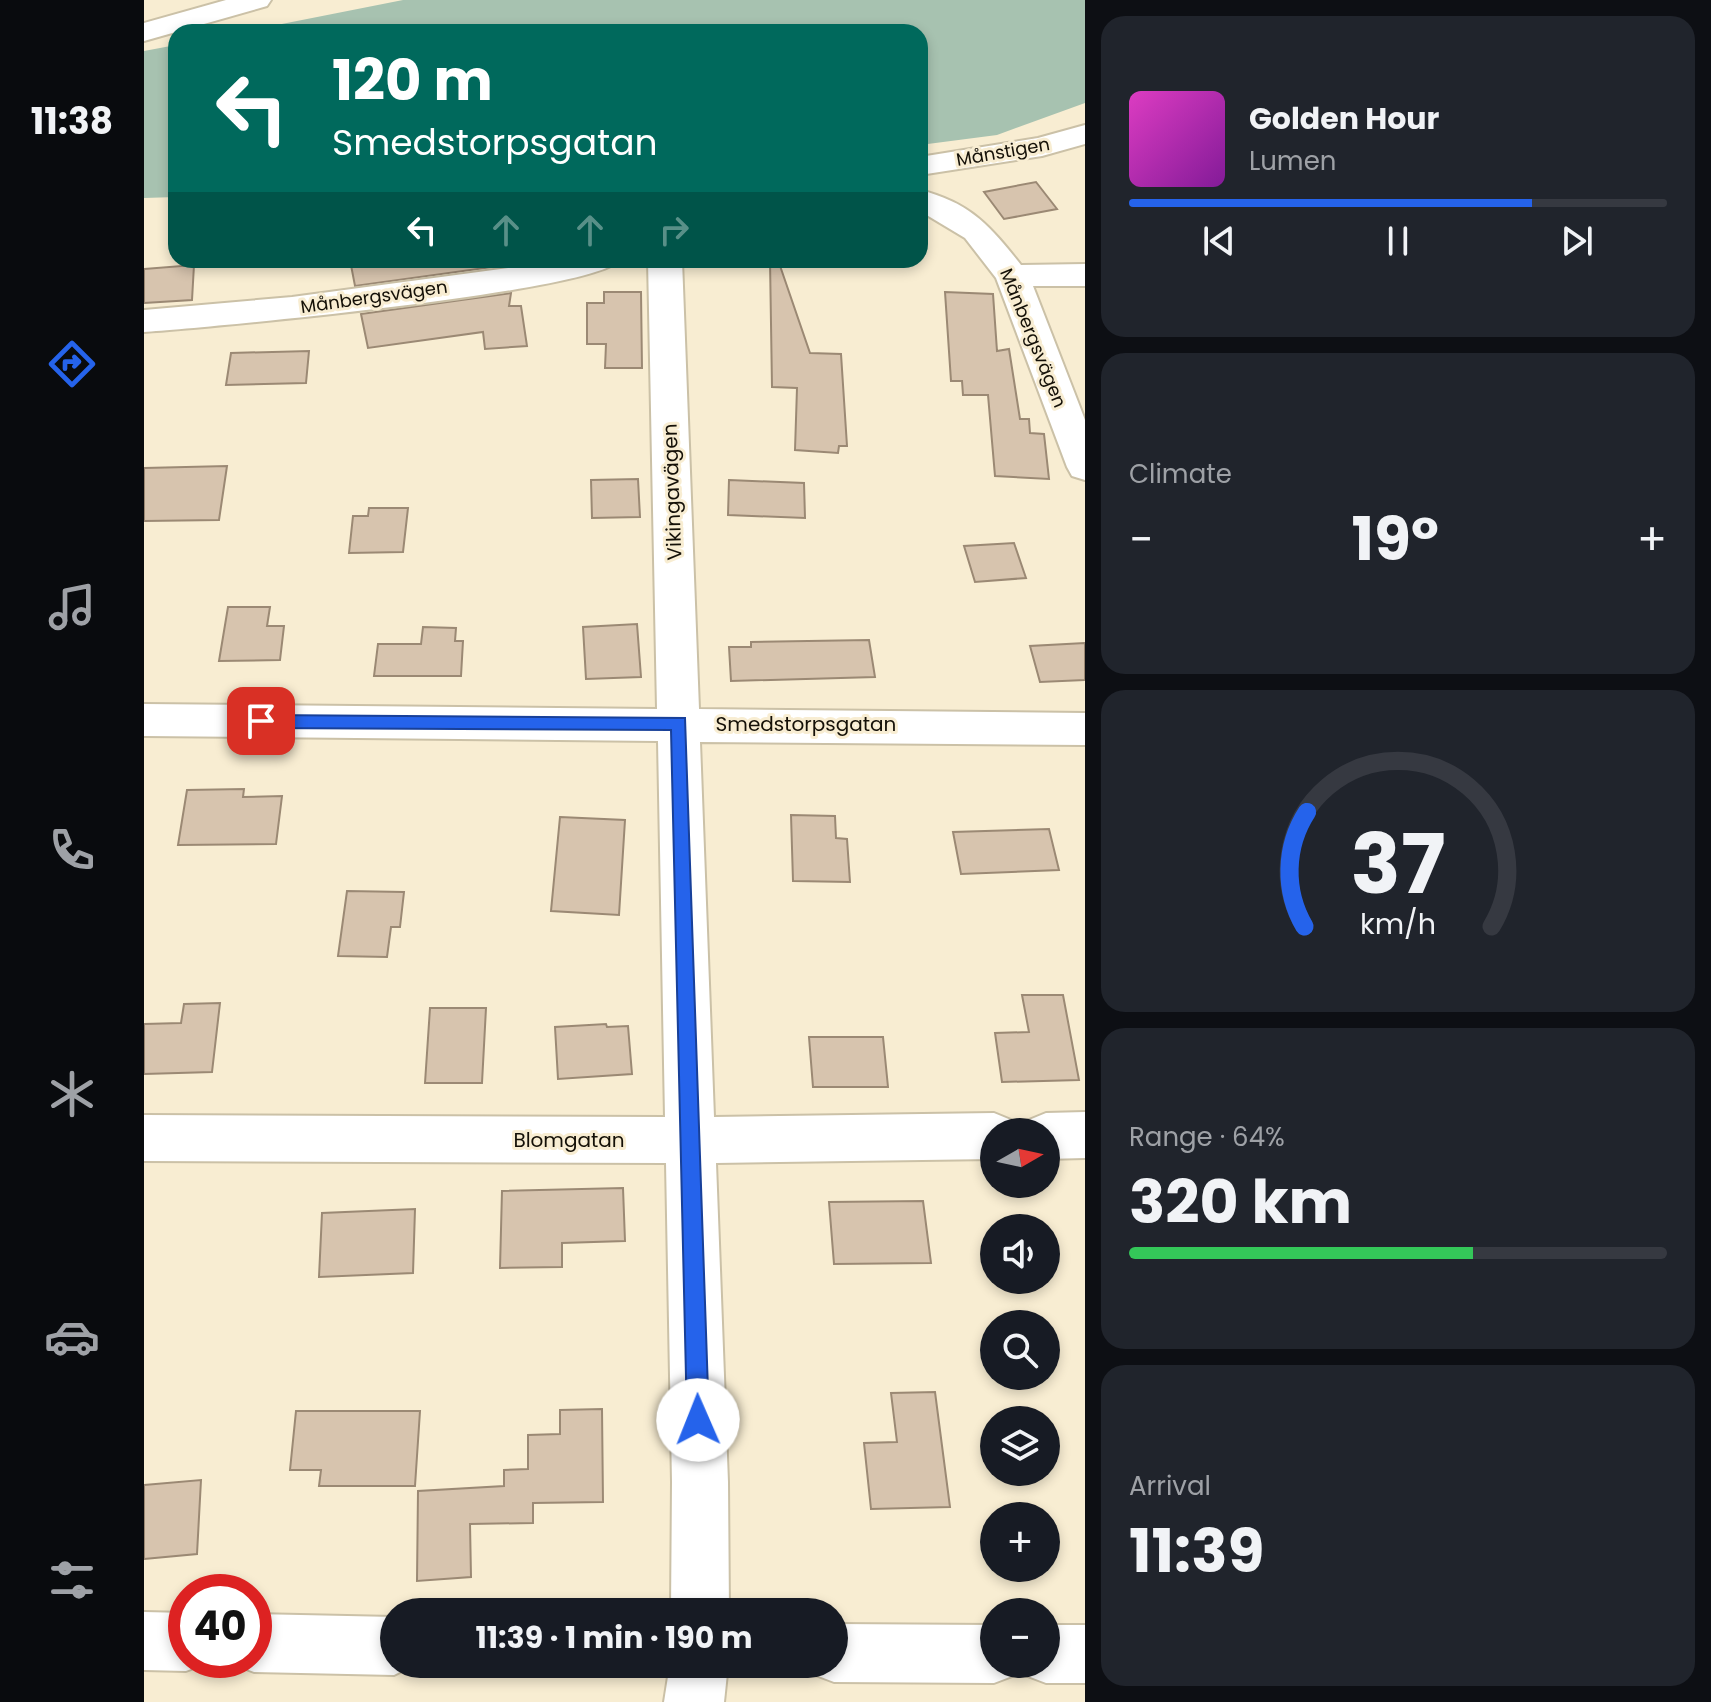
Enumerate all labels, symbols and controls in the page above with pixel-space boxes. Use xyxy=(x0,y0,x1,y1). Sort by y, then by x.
text: 120 m xyxy=(332,41,493,120)
icon: left xyxy=(200,56,304,160)
text: 11:38 xyxy=(31,96,113,147)
text: Golden Hour xyxy=(1249,97,1439,140)
text: Smedstorpsgatan xyxy=(332,117,658,168)
street label: Månstigen xyxy=(954,131,1052,172)
text: Lumen xyxy=(1249,143,1336,179)
icon: left xyxy=(400,208,444,252)
icon: ahead xyxy=(484,208,528,252)
icon: ahead xyxy=(568,208,612,252)
icon: right xyxy=(652,208,696,252)
icon: previous xyxy=(1197,219,1241,263)
icon: pause xyxy=(1376,219,1420,263)
icon: next xyxy=(1555,219,1599,263)
street label: Månbergsvägen xyxy=(994,265,1073,411)
street label: Månbergsvägen xyxy=(299,274,449,319)
icon: directions xyxy=(44,336,100,392)
street label: Vikingavägen xyxy=(656,423,688,561)
text: Climate xyxy=(1129,456,1232,492)
text: 19° xyxy=(1351,497,1439,581)
text: − xyxy=(1129,509,1153,570)
text: + xyxy=(1637,509,1667,570)
icon: music xyxy=(44,579,100,635)
pin xyxy=(227,687,295,755)
icon: arrive xyxy=(239,699,283,743)
street label: Smedstorpsgatan xyxy=(716,710,896,738)
text: 37 xyxy=(1351,806,1445,922)
icon: phone xyxy=(44,822,100,878)
text: km/h xyxy=(1360,904,1436,944)
icon: climate xyxy=(44,1066,100,1122)
north arrow xyxy=(980,1118,1060,1198)
map controls xyxy=(980,1118,1060,1678)
text: Range · 64% xyxy=(1129,1119,1285,1155)
street label: Blomgatan xyxy=(513,1126,625,1154)
text: 320 km xyxy=(1129,1160,1352,1244)
button: sound xyxy=(980,1214,1060,1294)
icon: car xyxy=(44,1309,100,1365)
button: search xyxy=(980,1310,1060,1390)
position arrow xyxy=(656,1378,740,1462)
button: layers xyxy=(980,1406,1060,1486)
text: Arrival xyxy=(1129,1468,1211,1504)
button: + xyxy=(980,1502,1060,1582)
text: 11:39 xyxy=(1129,1509,1264,1593)
icon: filters xyxy=(44,1552,100,1608)
speed limit sign: 40 xyxy=(168,1574,272,1678)
button: − xyxy=(980,1598,1060,1678)
text: 11:39 · 1 min · 190 m xyxy=(476,1616,752,1659)

